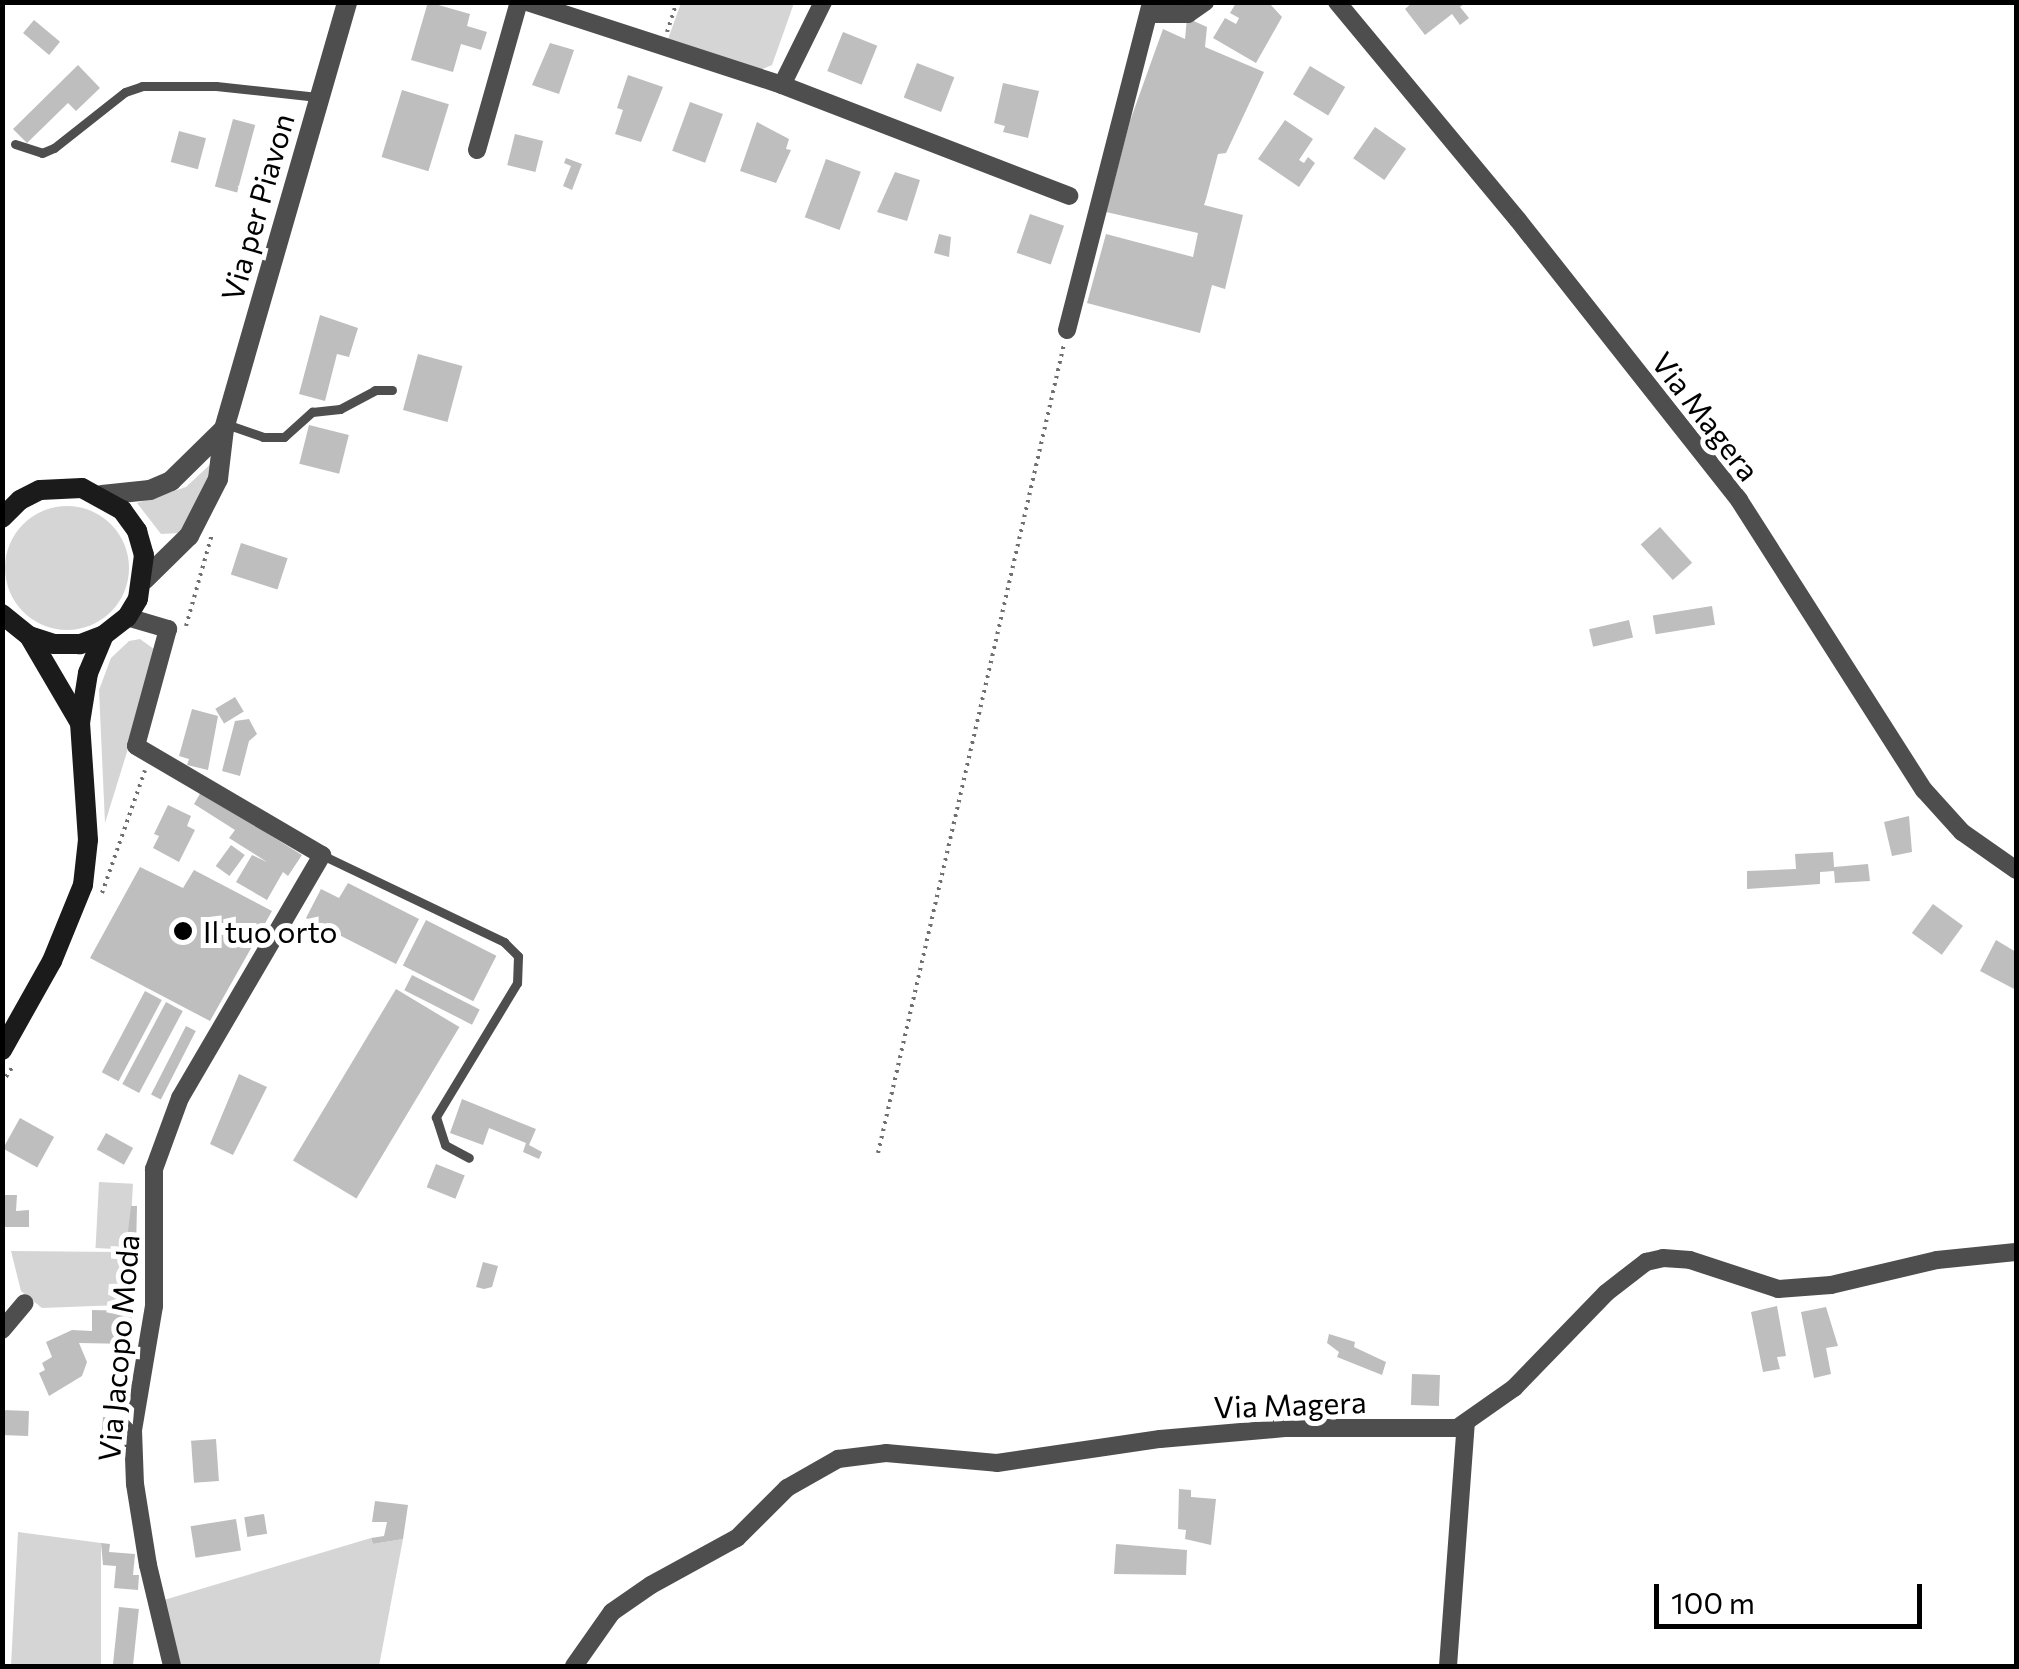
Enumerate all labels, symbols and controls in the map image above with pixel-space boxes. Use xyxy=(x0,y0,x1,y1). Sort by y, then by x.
street label: Via per Piavon xyxy=(213,109,301,305)
street label: Via Magera xyxy=(1645,345,1767,487)
place label: Il tuo orto xyxy=(203,913,337,949)
marker: Il tuo orto xyxy=(172,920,194,942)
street label: Via Jacopo Moda xyxy=(90,1233,146,1463)
street label: Via Magera xyxy=(1213,1383,1367,1425)
scale bar xyxy=(1659,1564,1926,1626)
text: 100 m xyxy=(1671,1583,1755,1620)

